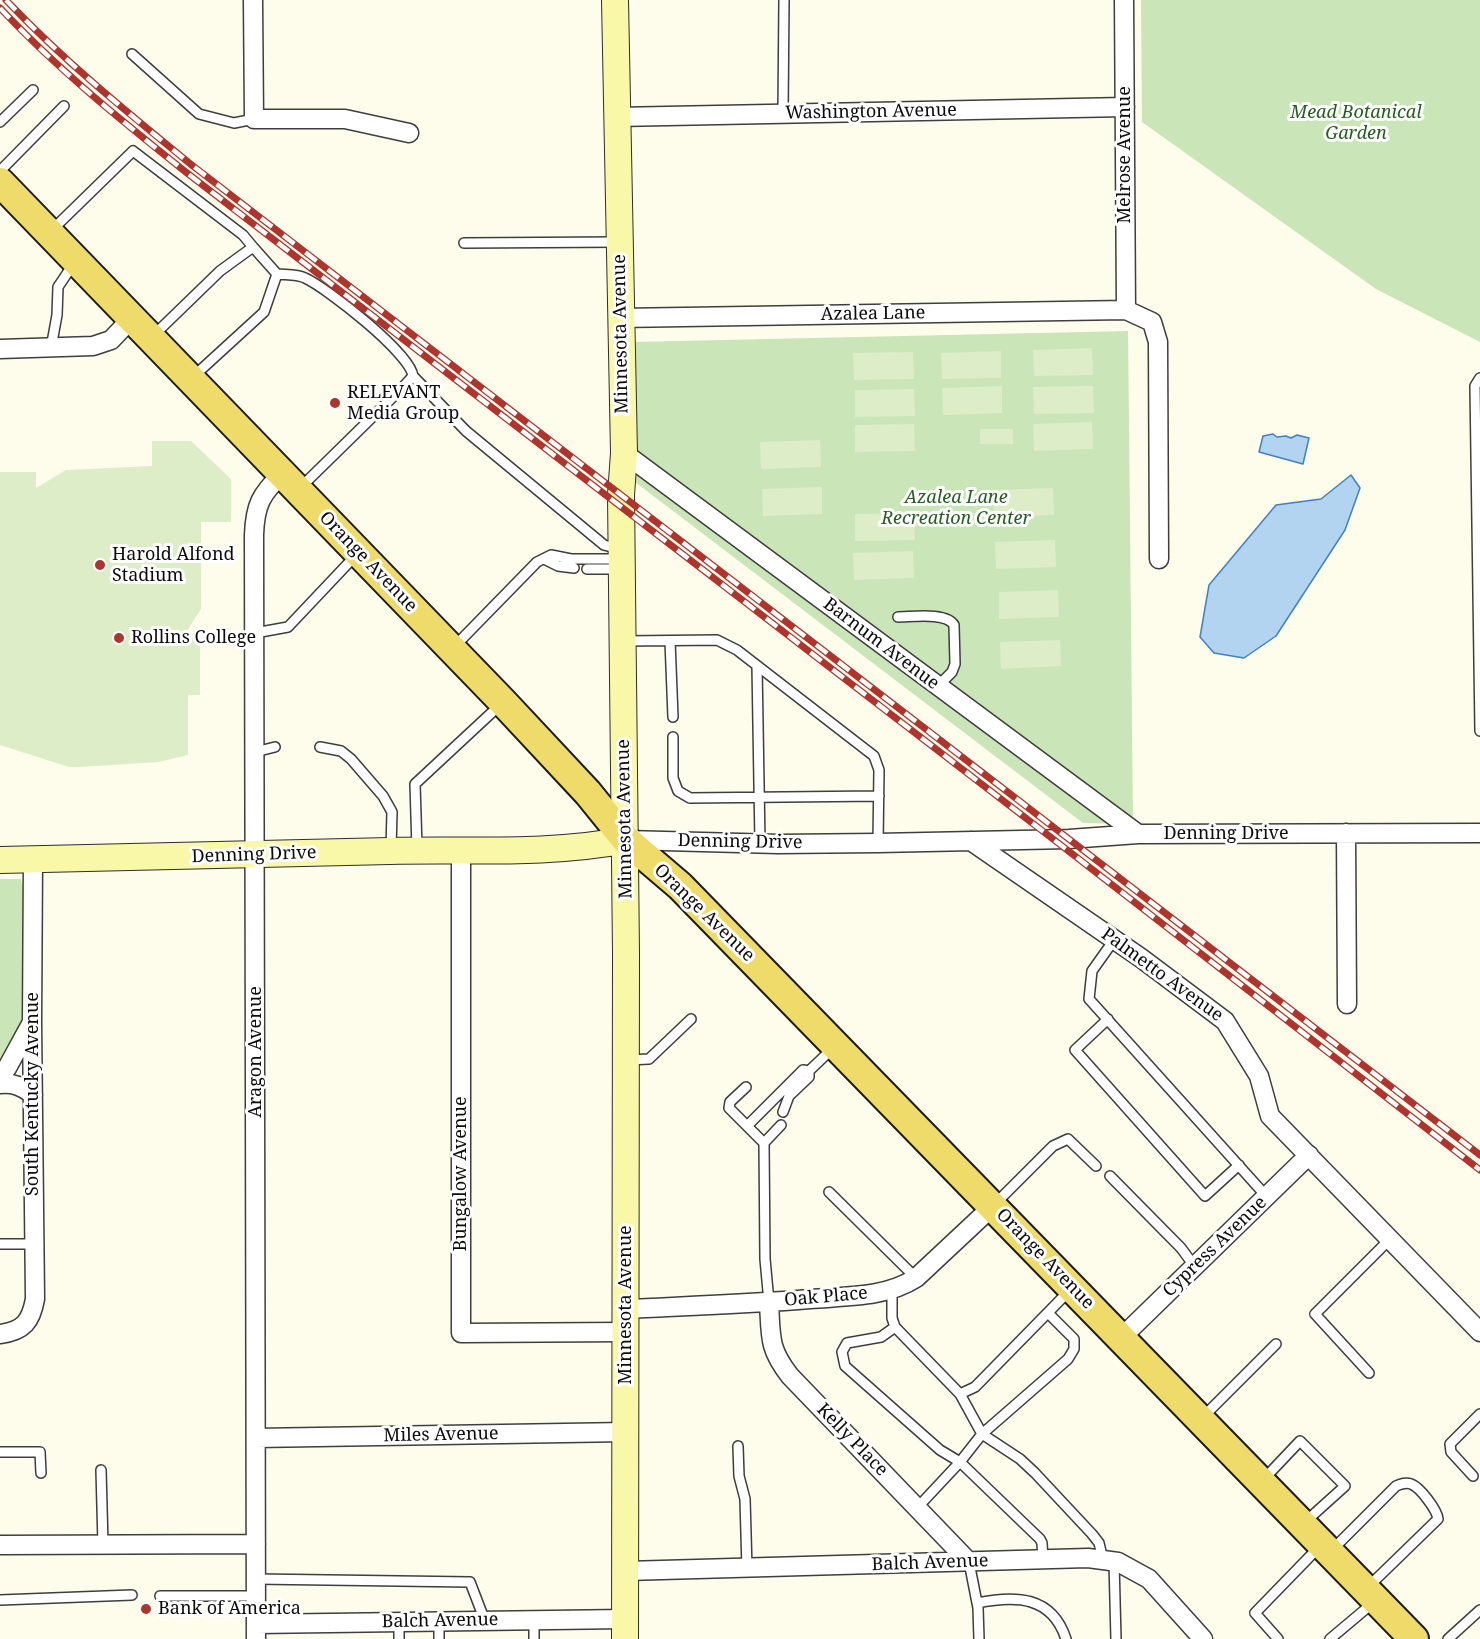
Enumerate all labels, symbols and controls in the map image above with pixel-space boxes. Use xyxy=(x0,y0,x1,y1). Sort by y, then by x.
street label: Melrose Avenue xyxy=(1114,86,1136,224)
street label: Washington Avenue xyxy=(785,100,957,124)
park label: Mead Botanical Garden xyxy=(1290,102,1422,144)
street label: Minnesota Avenue xyxy=(609,254,633,414)
street label: Azalea Lane xyxy=(821,302,925,326)
place label: RELEVANT Media Group xyxy=(347,382,459,424)
marker: RELEVANT Media Group xyxy=(328,396,342,410)
park label: Azalea Lane Recreation Center xyxy=(881,487,1031,530)
street label: Orange Avenue xyxy=(315,507,421,617)
place label: Harold Alfond Stadium xyxy=(112,544,235,586)
marker: Harold Alfond Stadium xyxy=(93,558,107,572)
street label: Barnum Avenue xyxy=(819,593,943,695)
place label: Rollins College xyxy=(131,627,256,649)
marker: Rollins College xyxy=(112,631,126,645)
street label: Minnesota Avenue xyxy=(613,739,637,899)
street label: Denning Drive xyxy=(1163,823,1289,845)
street label: Denning Drive xyxy=(677,830,803,854)
street label: Denning Drive xyxy=(191,842,317,868)
street label: Orange Avenue xyxy=(649,860,759,966)
street label: Palmetto Avenue xyxy=(1097,924,1227,1026)
street label: Aragon Avenue xyxy=(245,986,267,1118)
street label: South Kentucky Avenue xyxy=(22,992,44,1196)
street label: Bungalow Avenue xyxy=(450,1096,472,1252)
street label: Cypress Avenue xyxy=(1159,1192,1271,1302)
street label: Orange Avenue xyxy=(992,1204,1098,1314)
street label: Minnesota Avenue xyxy=(615,1225,637,1385)
street label: Oak Place xyxy=(783,1283,869,1311)
street label: Kelly Place xyxy=(812,1399,892,1481)
street label: Miles Avenue xyxy=(383,1423,499,1447)
street label: Balch Avenue xyxy=(871,1550,989,1576)
place label: Bank of America xyxy=(158,1598,301,1620)
marker: Bank of America xyxy=(139,1602,153,1616)
street label: Balch Avenue xyxy=(381,1609,499,1633)

